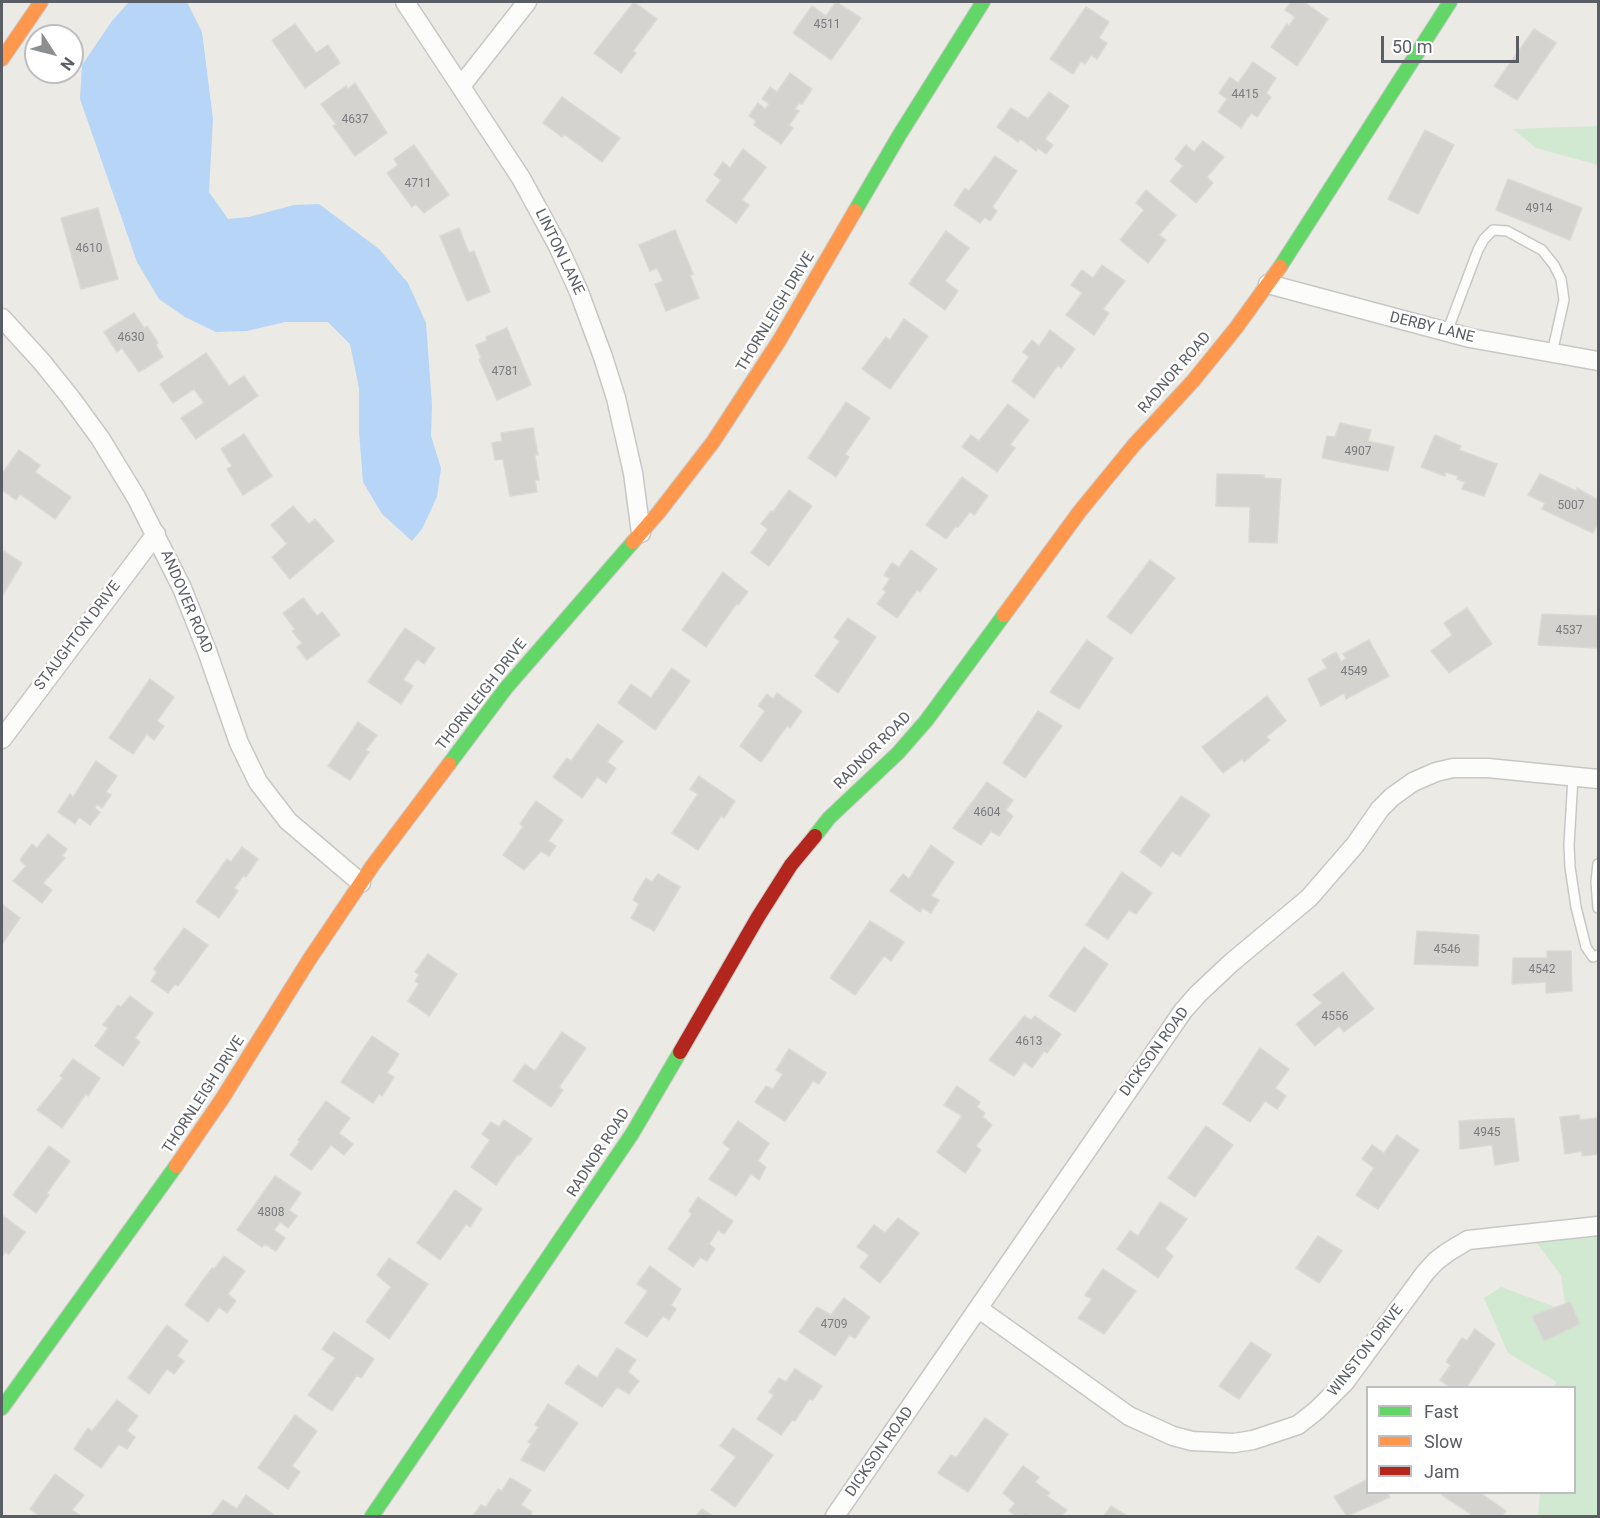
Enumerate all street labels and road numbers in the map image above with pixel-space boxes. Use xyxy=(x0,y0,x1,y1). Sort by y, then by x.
street label: LINTON LANE xyxy=(530,206,588,298)
street label: THORNLEIGH DRIVE xyxy=(733,249,819,375)
street label: DERBY LANE xyxy=(1388,309,1476,347)
street label: RADNOR ROAD xyxy=(1135,329,1215,417)
street label: ANDOVER ROAD xyxy=(156,548,216,656)
street label: STAUGHTON DRIVE xyxy=(31,578,125,694)
street label: THORNLEIGH DRIVE xyxy=(433,636,531,754)
street label: RADNOR ROAD xyxy=(831,709,915,793)
street label: DICKSON ROAD xyxy=(1117,1004,1193,1100)
street label: THORNLEIGH DRIVE xyxy=(159,1033,249,1157)
street label: RADNOR ROAD xyxy=(564,1105,634,1201)
street label: WINSTON DRIVE xyxy=(1325,1301,1407,1401)
street label: DICKSON ROAD xyxy=(842,1404,918,1500)

